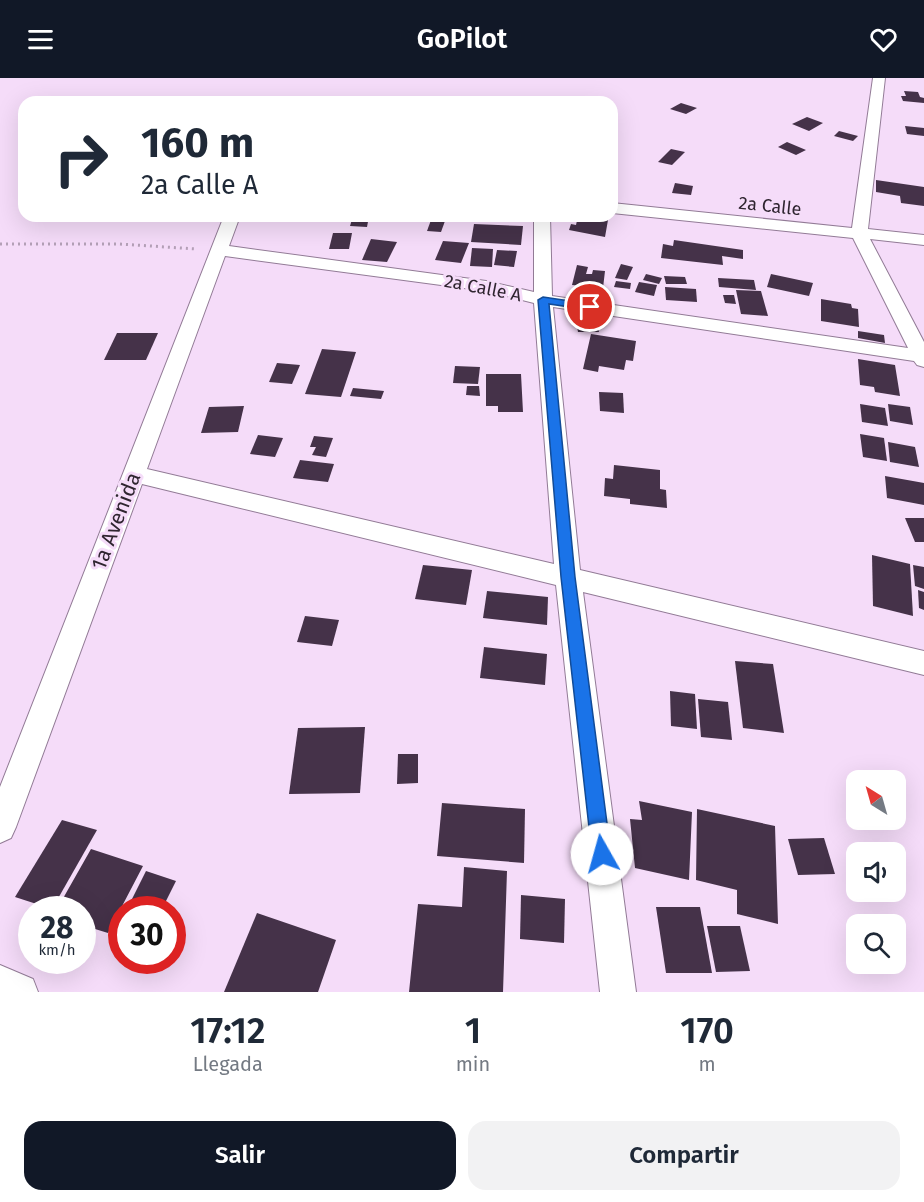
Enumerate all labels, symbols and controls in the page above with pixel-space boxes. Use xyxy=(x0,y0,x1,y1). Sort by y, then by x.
icon: menu xyxy=(24,23,57,56)
text: GoPilot xyxy=(417,23,507,55)
icon: heart xyxy=(867,23,900,56)
text: 160 m xyxy=(141,118,254,168)
icon: right xyxy=(42,120,120,198)
text: 2a Calle A xyxy=(141,169,258,201)
street label: 2a Calle xyxy=(737,192,803,220)
street label: 2a Calle A xyxy=(443,270,524,306)
pin xyxy=(564,281,615,332)
icon: arrive xyxy=(573,290,606,323)
street label: 1a Avenida xyxy=(86,469,146,573)
north arrow xyxy=(846,770,906,830)
map controls xyxy=(846,770,906,974)
position arrow xyxy=(570,822,634,886)
button: sound xyxy=(846,842,906,902)
speed limit sign: 30 xyxy=(108,896,186,974)
text: 28 xyxy=(41,910,73,946)
button: search xyxy=(846,914,906,974)
text: km/h xyxy=(38,941,76,959)
text: 17:12 xyxy=(190,1009,265,1053)
text: 1 xyxy=(465,1009,481,1053)
text: 170 xyxy=(680,1009,734,1053)
text: Llegada xyxy=(193,1052,263,1076)
text: min xyxy=(456,1052,490,1076)
text: m xyxy=(698,1052,716,1076)
button: Salir xyxy=(24,1121,456,1190)
button: Compartir xyxy=(468,1121,900,1190)

